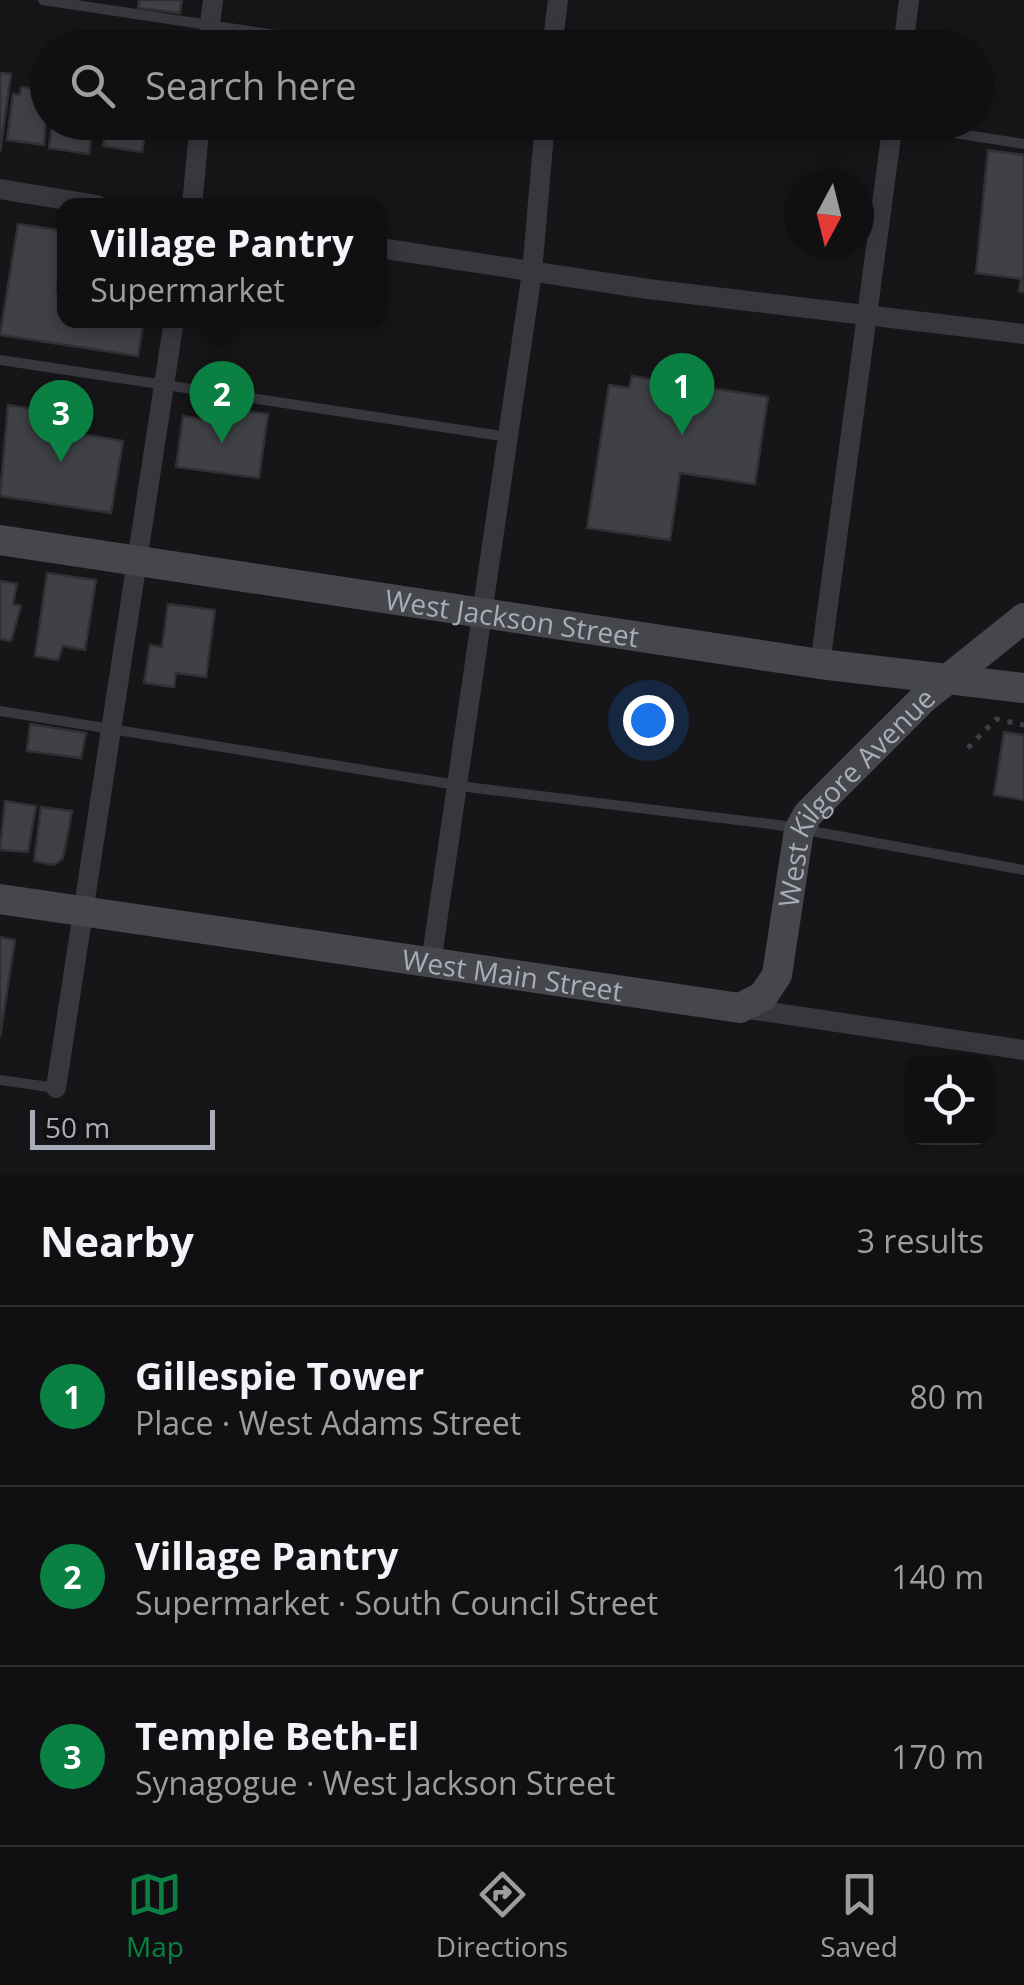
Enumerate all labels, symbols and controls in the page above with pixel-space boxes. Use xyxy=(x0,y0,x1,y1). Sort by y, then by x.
search box xyxy=(30,30,994,140)
icon: search xyxy=(65,58,120,113)
text: Search here xyxy=(145,59,357,111)
north arrow xyxy=(784,170,874,260)
popup xyxy=(57,198,387,328)
text: Village Pantry xyxy=(90,216,354,268)
text: Supermarket xyxy=(90,268,285,311)
pin: 1 xyxy=(650,352,714,435)
pin: 2 xyxy=(190,360,254,443)
pin: 3 xyxy=(28,380,94,462)
street label: West Jackson Street xyxy=(383,580,642,655)
street label: West Kilgore Avenue xyxy=(769,679,943,910)
your location xyxy=(623,695,674,746)
street label: West Main Street xyxy=(400,939,625,1010)
map controls xyxy=(904,1055,994,1145)
button: locate xyxy=(904,1055,994,1145)
scale bar xyxy=(30,1105,215,1150)
text: 50 m xyxy=(45,1108,110,1146)
text: Nearby xyxy=(40,1212,194,1269)
text: 3 results xyxy=(857,1219,984,1262)
text: Gillespie Tower xyxy=(135,1349,424,1401)
text: 1 xyxy=(63,1375,82,1418)
text: 80 m xyxy=(909,1375,984,1418)
text: Place · West Adams Street xyxy=(135,1401,521,1444)
text: Village Pantry xyxy=(135,1529,398,1581)
text: 2 xyxy=(63,1555,82,1598)
text: 140 m xyxy=(891,1555,984,1598)
text: Supermarket · South Council Street xyxy=(135,1581,658,1624)
text: Temple Beth-El xyxy=(135,1709,419,1761)
text: 3 xyxy=(63,1735,82,1778)
text: 170 m xyxy=(891,1735,984,1778)
text: Synagogue · West Jackson Street xyxy=(135,1761,615,1804)
tab: Map xyxy=(126,1867,184,1965)
tab: Directions xyxy=(436,1867,568,1965)
tab: Saved xyxy=(820,1867,898,1965)

